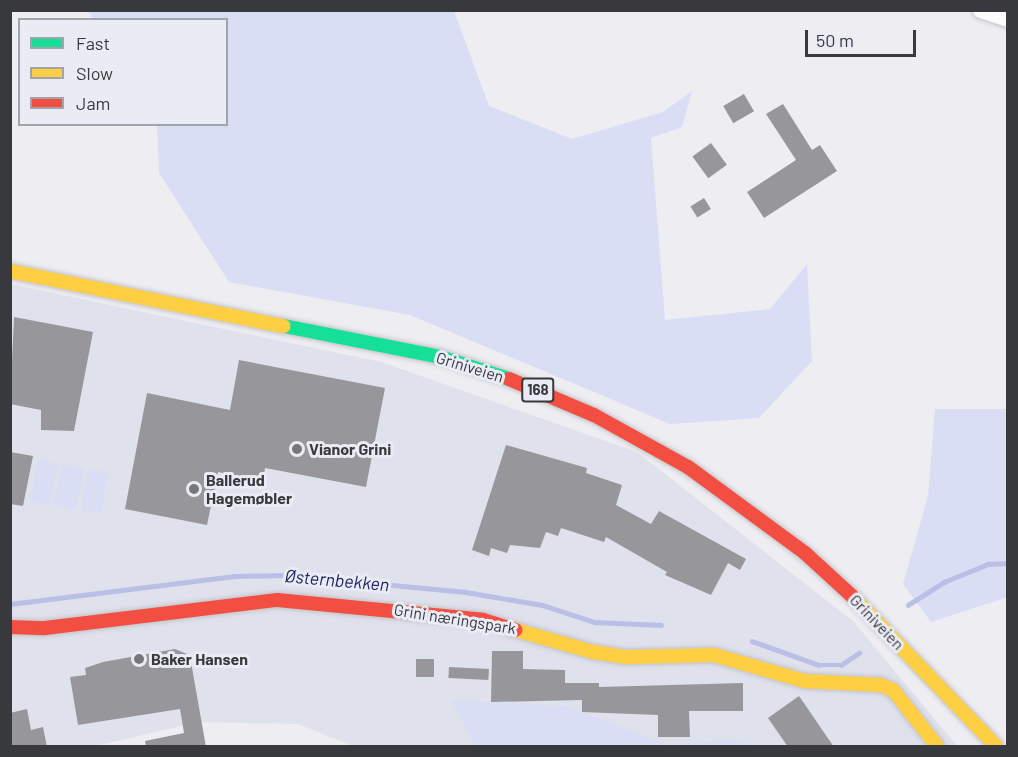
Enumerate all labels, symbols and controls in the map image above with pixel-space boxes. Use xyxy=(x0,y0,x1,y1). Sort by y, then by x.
legend xyxy=(18,18,228,126)
scale bar xyxy=(808,18,919,56)
text: 50 m xyxy=(816,29,854,51)
text: Fast xyxy=(76,32,110,54)
text: Slow xyxy=(76,62,113,84)
text: Jam xyxy=(76,92,110,114)
street label: Griniveien xyxy=(434,348,506,386)
road number: 168 xyxy=(520,378,556,402)
place label: Vianor Grini xyxy=(309,439,391,459)
marker: Vianor Grini xyxy=(290,442,304,456)
place label: Ballerud Hagemøbler xyxy=(206,470,292,508)
marker: Ballerud Hagemøbler xyxy=(187,482,201,496)
water label: Østernbekken xyxy=(284,565,390,595)
street label: Griniveien xyxy=(846,590,908,654)
street label: Grini næringspark xyxy=(393,600,517,638)
place label: Baker Hansen xyxy=(151,649,248,669)
marker: Baker Hansen xyxy=(132,652,146,666)

